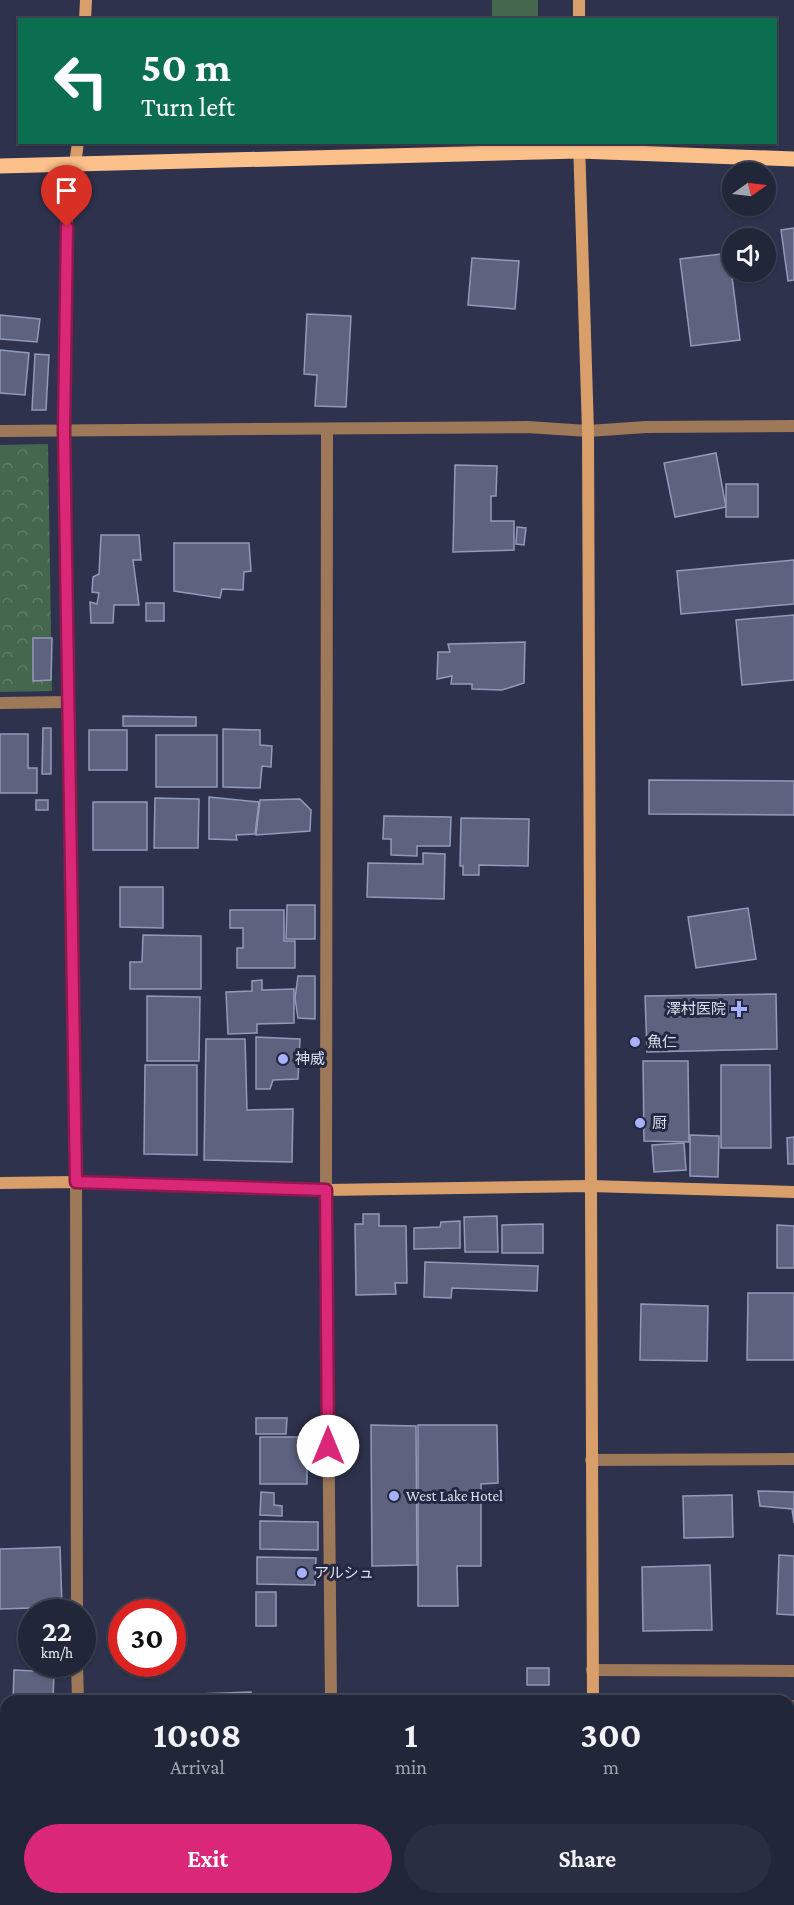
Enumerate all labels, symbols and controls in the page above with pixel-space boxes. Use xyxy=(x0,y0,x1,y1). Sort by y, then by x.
icon: left xyxy=(42,42,120,120)
text: 50 m xyxy=(141,43,231,90)
text: Turn left xyxy=(141,92,235,122)
north arrow xyxy=(722,162,776,216)
map controls xyxy=(722,162,776,282)
pin xyxy=(41,165,92,227)
icon: arrive xyxy=(50,174,83,207)
button: sound xyxy=(722,228,776,282)
place label: 澤村医院 xyxy=(666,1000,726,1017)
marker: 澤村医院 xyxy=(730,1000,748,1018)
place label: 魚仁 xyxy=(647,1033,677,1050)
marker: 魚仁 xyxy=(628,1035,642,1049)
place label: 神威 xyxy=(295,1050,325,1067)
marker: 神威 xyxy=(276,1052,290,1066)
place label: 厨 xyxy=(652,1115,667,1131)
marker: 厨 xyxy=(633,1116,647,1130)
position arrow xyxy=(296,1414,360,1478)
place label: West Lake Hotel xyxy=(406,1488,503,1504)
marker: West Lake Hotel xyxy=(387,1489,401,1503)
place label: アルシュ xyxy=(314,1565,374,1581)
marker: アルシュ xyxy=(295,1566,309,1580)
speed limit sign: 30 xyxy=(108,1599,186,1677)
text: 22 xyxy=(42,1614,72,1647)
text: km/h xyxy=(41,1645,73,1661)
text: 10:08 xyxy=(153,1715,242,1755)
text: 1 xyxy=(404,1715,418,1755)
text: 300 xyxy=(580,1715,642,1755)
text: Arrival xyxy=(170,1756,225,1778)
text: min xyxy=(395,1756,427,1778)
text: m xyxy=(603,1756,619,1778)
button: Exit xyxy=(24,1824,392,1893)
button: Share xyxy=(404,1824,771,1893)

